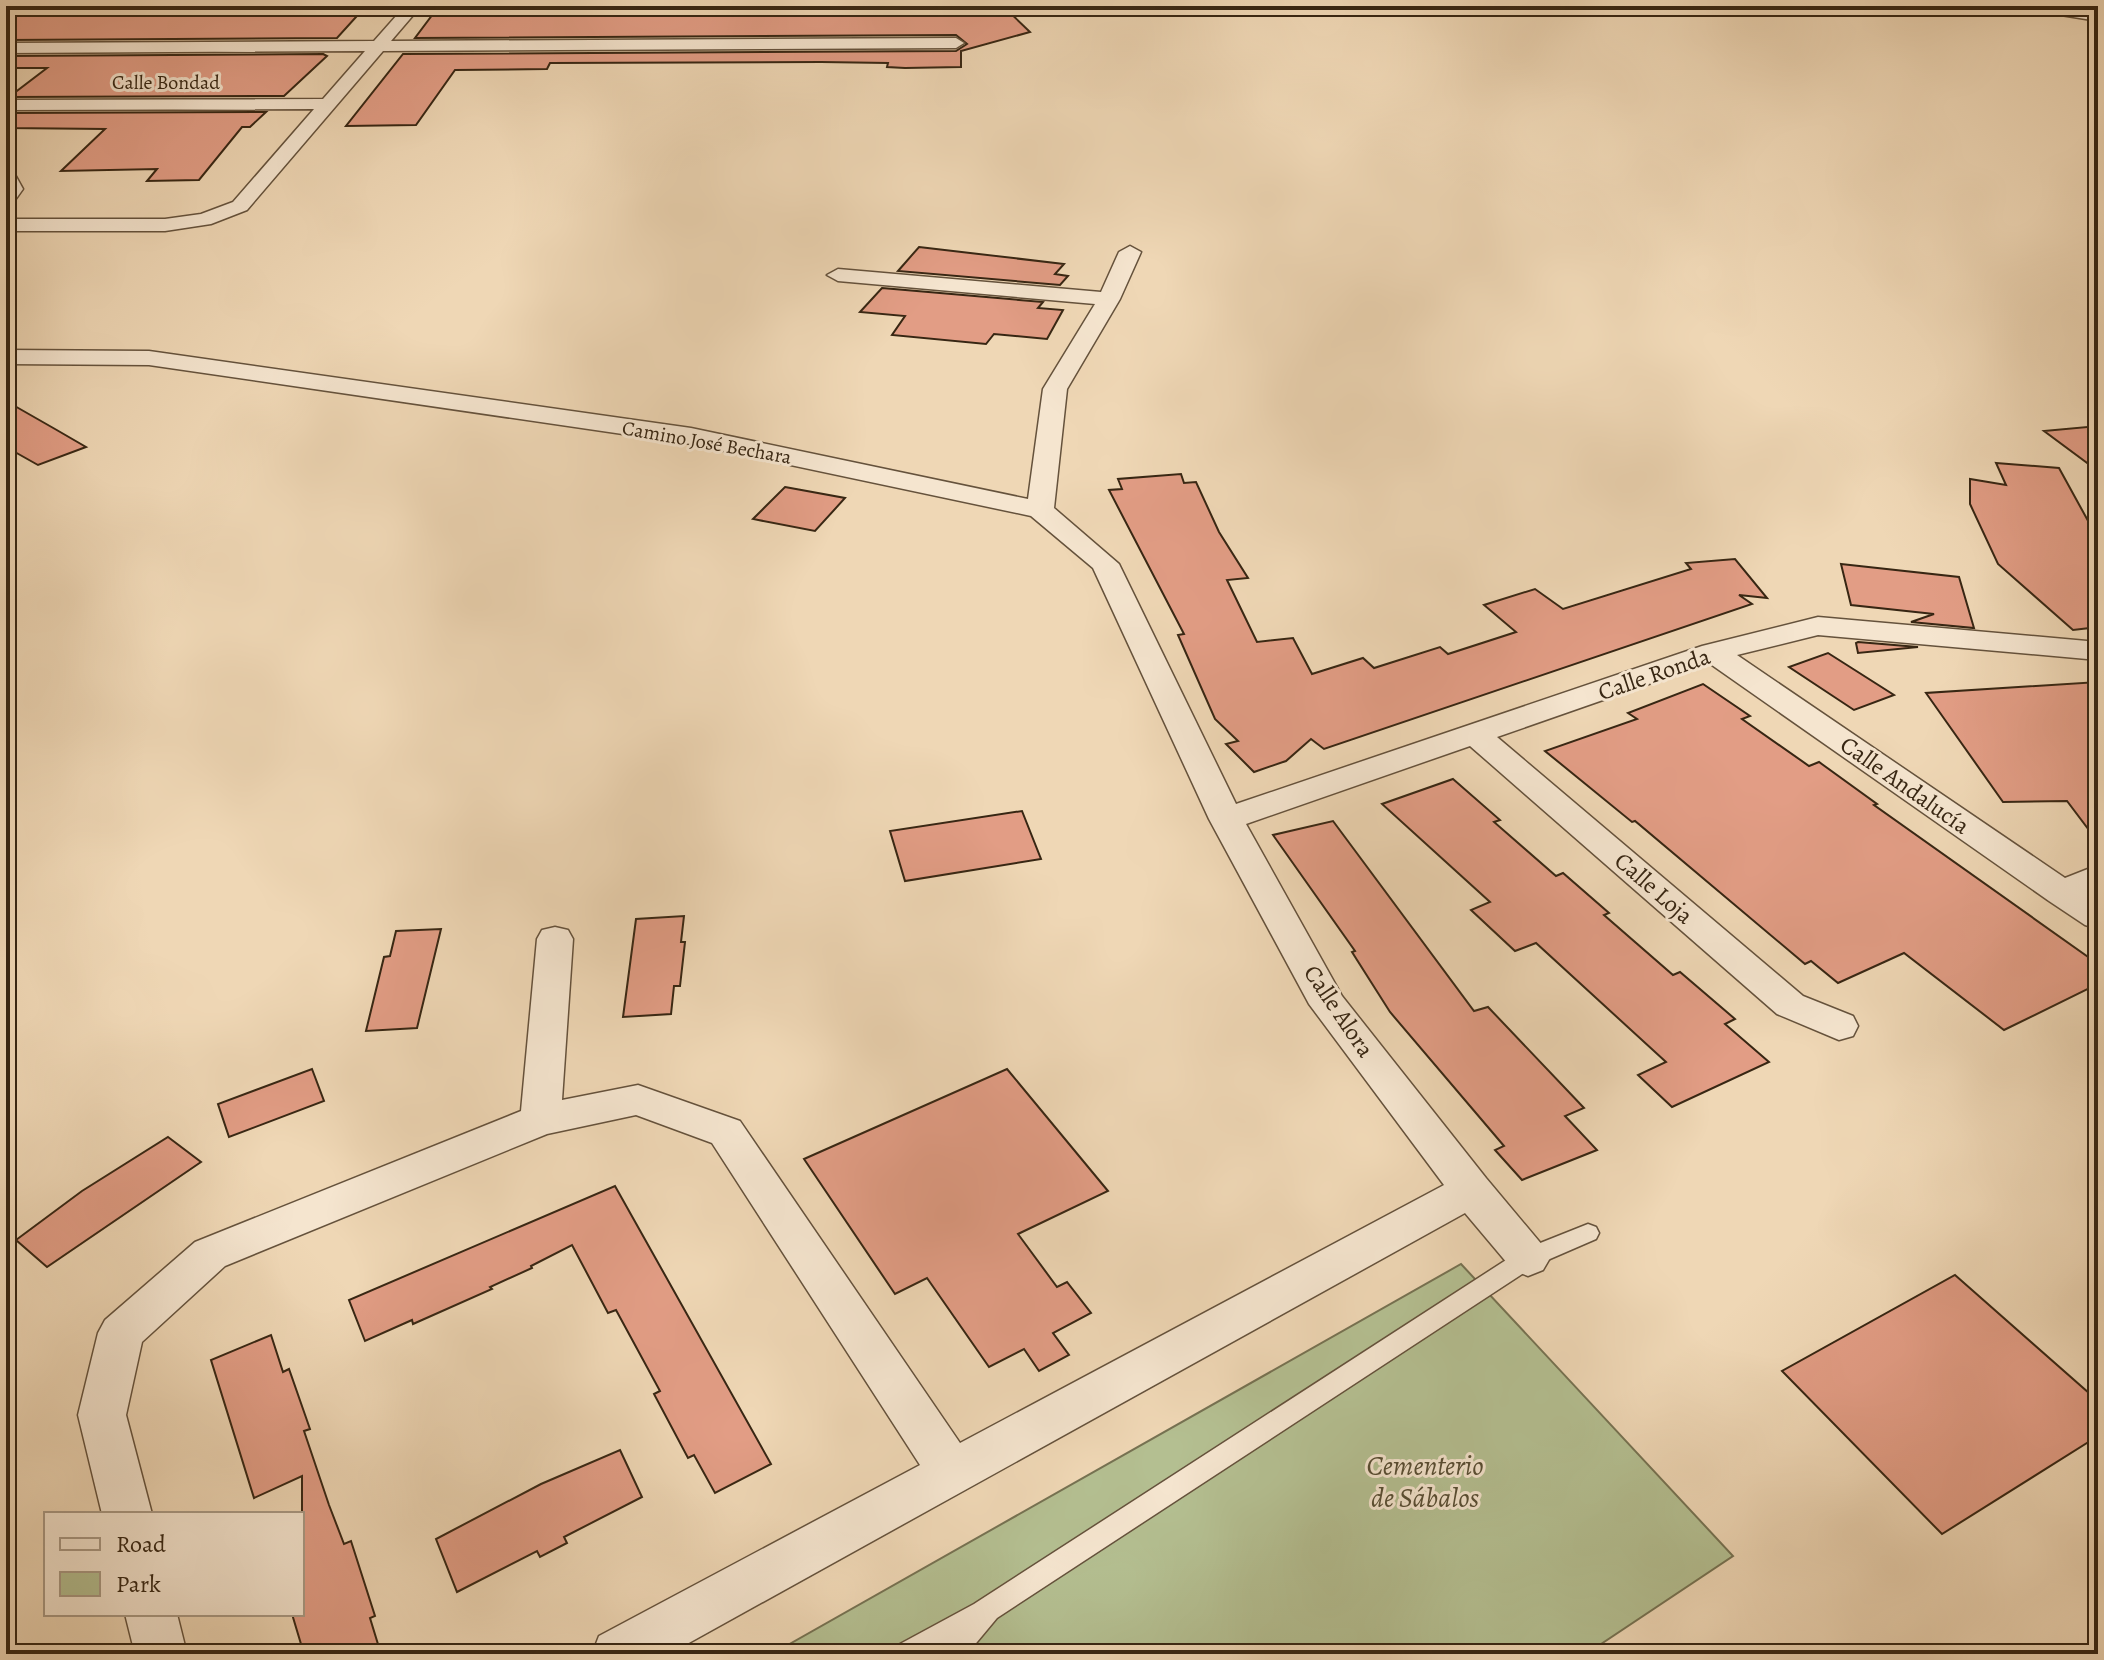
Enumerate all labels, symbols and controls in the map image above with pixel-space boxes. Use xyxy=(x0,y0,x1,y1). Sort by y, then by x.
street label: Calle Bondad xyxy=(112,69,220,96)
street label: Camino José Bechara xyxy=(620,414,794,471)
street label: Calle Ronda xyxy=(1594,640,1715,708)
street label: Calle Andalucía xyxy=(1834,729,1977,842)
street label: Calle Loja xyxy=(1608,845,1701,932)
street label: Calle Alora xyxy=(1296,959,1382,1064)
park label: Cementerio de Sábalos xyxy=(1366,1447,1484,1517)
legend xyxy=(44,1512,304,1616)
text: Road xyxy=(116,1528,166,1560)
text: Park xyxy=(116,1568,161,1600)

